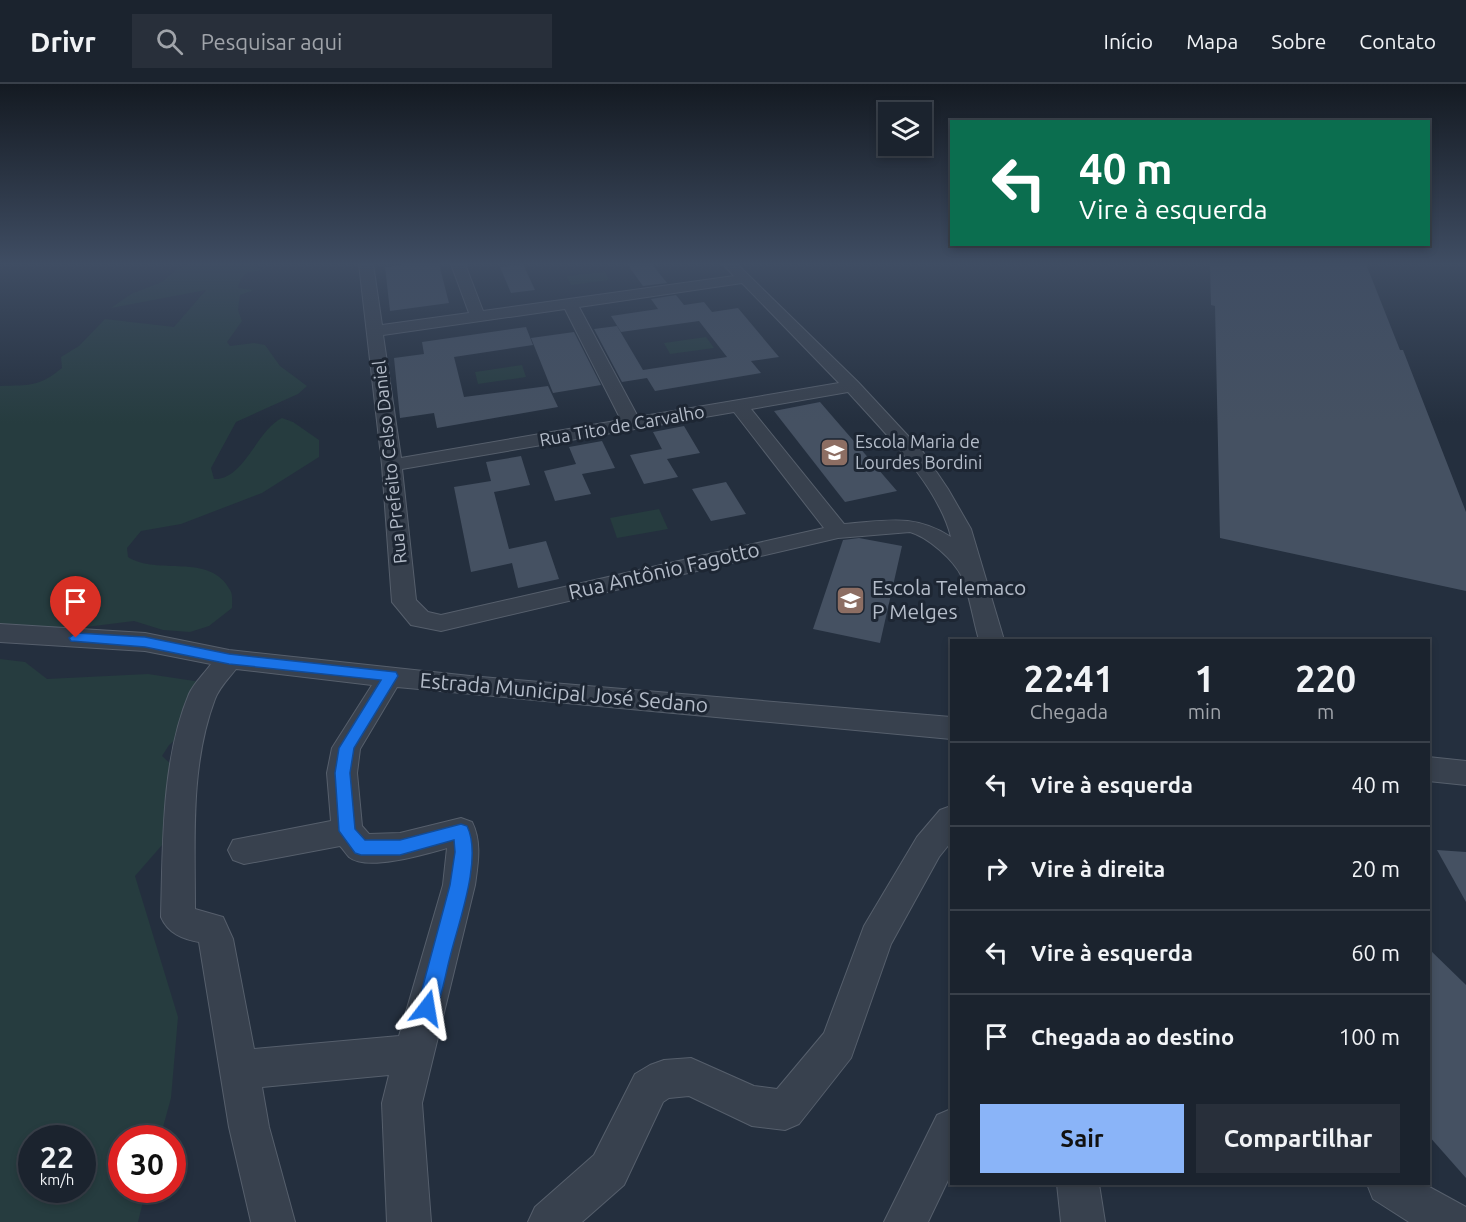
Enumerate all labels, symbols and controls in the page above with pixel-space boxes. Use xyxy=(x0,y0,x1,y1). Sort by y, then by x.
search box xyxy=(132,14,552,68)
icon: search xyxy=(153,25,186,58)
text: Drivr xyxy=(30,26,96,57)
text: Pesquisar aqui xyxy=(201,29,342,54)
text: Início xyxy=(1104,29,1153,53)
text: Mapa xyxy=(1186,29,1238,53)
text: Sobre xyxy=(1271,29,1326,53)
text: Contato xyxy=(1359,29,1436,53)
map controls xyxy=(878,102,932,156)
button: layers xyxy=(878,102,932,156)
icon: left xyxy=(980,144,1058,222)
text: 40 m xyxy=(1079,145,1173,192)
text: Vire à esquerda xyxy=(1079,194,1268,224)
street label: Rua Prefeito Celso Daniel xyxy=(368,359,410,565)
street label: Rua Tito de Carvalho xyxy=(538,401,706,449)
place label: Escola Maria de Lourdes Bordini xyxy=(855,431,983,472)
school or university icon: Escola Maria de Lourdes Bordini xyxy=(818,436,850,468)
street label: Rua Antônio Fagotto xyxy=(566,536,762,604)
place label: Escola Telemaco P Melges xyxy=(872,575,1026,623)
pin xyxy=(50,576,101,638)
school or university icon: Escola Telemaco P Melges xyxy=(835,584,867,616)
icon: arrive xyxy=(59,585,92,618)
text: 22:41 xyxy=(1024,658,1114,699)
text: 1 xyxy=(1194,658,1215,699)
text: 220 xyxy=(1295,658,1356,699)
street label: Estrada Municipal José Sedano xyxy=(419,667,709,717)
text: Chegada xyxy=(1030,700,1108,723)
text: min xyxy=(1188,700,1221,723)
text: m xyxy=(1317,700,1334,723)
icon: left xyxy=(980,768,1013,801)
text: Vire à esquerda xyxy=(1031,772,1193,797)
text: 40 m xyxy=(1351,772,1400,797)
icon: right xyxy=(980,852,1013,885)
text: Vire à direita xyxy=(1031,856,1165,881)
text: 20 m xyxy=(1351,856,1400,881)
icon: left xyxy=(980,936,1013,969)
text: Vire à esquerda xyxy=(1031,940,1193,965)
text: 60 m xyxy=(1351,940,1400,965)
position arrow xyxy=(395,976,459,1040)
icon: arrive xyxy=(980,1020,1013,1053)
text: Chegada ao destino xyxy=(1031,1024,1234,1049)
text: 100 m xyxy=(1339,1024,1400,1049)
button: Sair xyxy=(980,1104,1184,1173)
button: Compartilhar xyxy=(1196,1104,1400,1173)
speed limit sign: 30 xyxy=(108,1125,186,1203)
text: 22 xyxy=(40,1140,74,1174)
text: km/h xyxy=(40,1171,74,1188)

